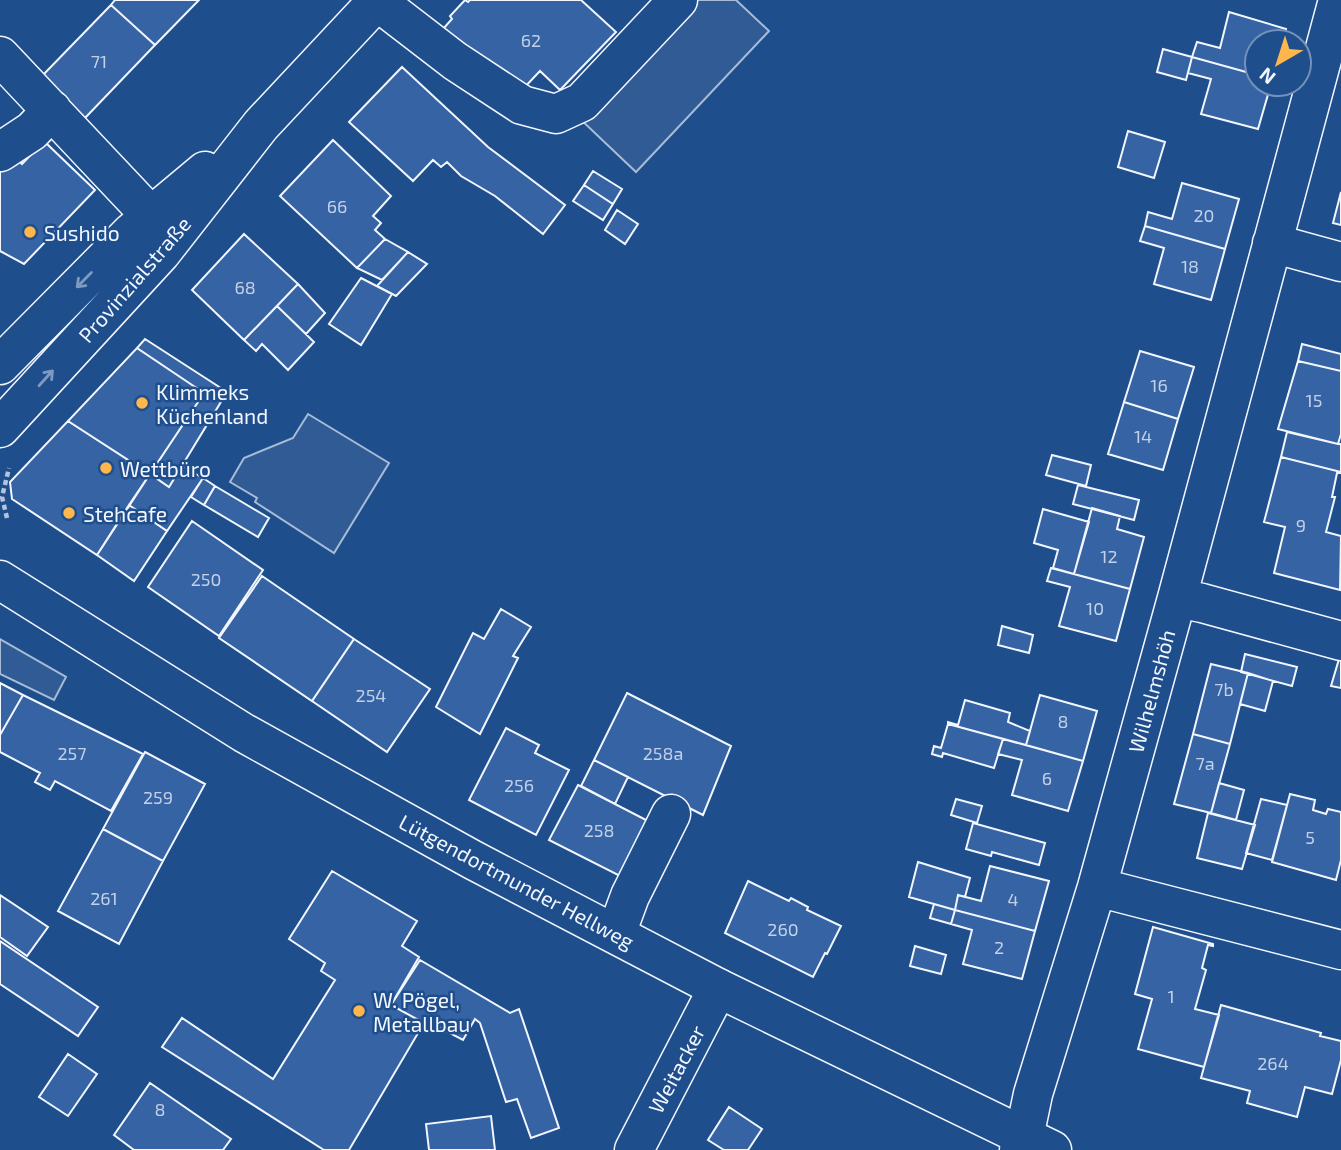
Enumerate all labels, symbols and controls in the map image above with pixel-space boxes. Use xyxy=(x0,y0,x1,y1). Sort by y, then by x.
north arrow xyxy=(1243,28,1313,98)
house number: 62 xyxy=(521,29,541,51)
house number: 71 xyxy=(91,50,107,72)
text: N xyxy=(1254,63,1280,90)
house number: 66 xyxy=(327,195,347,217)
house number: 20 xyxy=(1194,204,1214,226)
street label: Provinzialstraße xyxy=(73,211,195,347)
place label: Sushido xyxy=(44,220,120,245)
marker: Sushido xyxy=(22,224,38,240)
house number: 18 xyxy=(1181,255,1199,277)
one-way arrow xyxy=(76,272,93,289)
house number: 68 xyxy=(234,276,256,298)
one-way arrow xyxy=(38,369,54,387)
house number: 16 xyxy=(1150,374,1168,396)
place label: Klimmeks Küchenland xyxy=(156,379,268,428)
house number: 15 xyxy=(1306,389,1322,411)
marker: Klimmeks Küchenland xyxy=(134,395,150,411)
house number: 14 xyxy=(1134,425,1152,447)
place label: Wettbüro xyxy=(120,456,211,481)
marker: Wettbüro xyxy=(98,460,114,476)
place label: Stehcafe xyxy=(83,501,167,526)
marker: Stehcafe xyxy=(61,505,77,521)
house number: 9 xyxy=(1296,514,1306,536)
house number: 12 xyxy=(1100,545,1118,567)
house number: 250 xyxy=(191,568,221,590)
house number: 10 xyxy=(1086,597,1104,619)
street label: Wilhelmshöh xyxy=(1123,627,1179,755)
house number: 7b xyxy=(1214,678,1234,700)
house number: 254 xyxy=(356,684,386,706)
house number: 8 xyxy=(1058,710,1068,732)
house number: 257 xyxy=(58,742,86,764)
house number: 258a xyxy=(643,742,683,764)
house number: 7a xyxy=(1195,752,1215,774)
house number: 6 xyxy=(1042,767,1052,789)
house number: 256 xyxy=(504,774,534,796)
house number: 259 xyxy=(143,786,173,808)
street label: Lütgendortmunder Hellweg xyxy=(395,808,639,954)
house number: 258 xyxy=(584,819,614,841)
house number: 5 xyxy=(1305,826,1315,848)
house number: 261 xyxy=(90,887,118,909)
house number: 4 xyxy=(1007,888,1019,910)
house number: 260 xyxy=(767,918,799,940)
house number: 2 xyxy=(994,936,1004,958)
house number: 1 xyxy=(1167,985,1175,1007)
place label: W. Pögel, Metallbau xyxy=(373,987,470,1036)
marker: W. Pögel, Metallbau xyxy=(351,1003,367,1019)
street label: Weitacker xyxy=(642,1020,710,1117)
house number: 264 xyxy=(1257,1052,1289,1074)
house number: 8 xyxy=(155,1098,165,1120)

